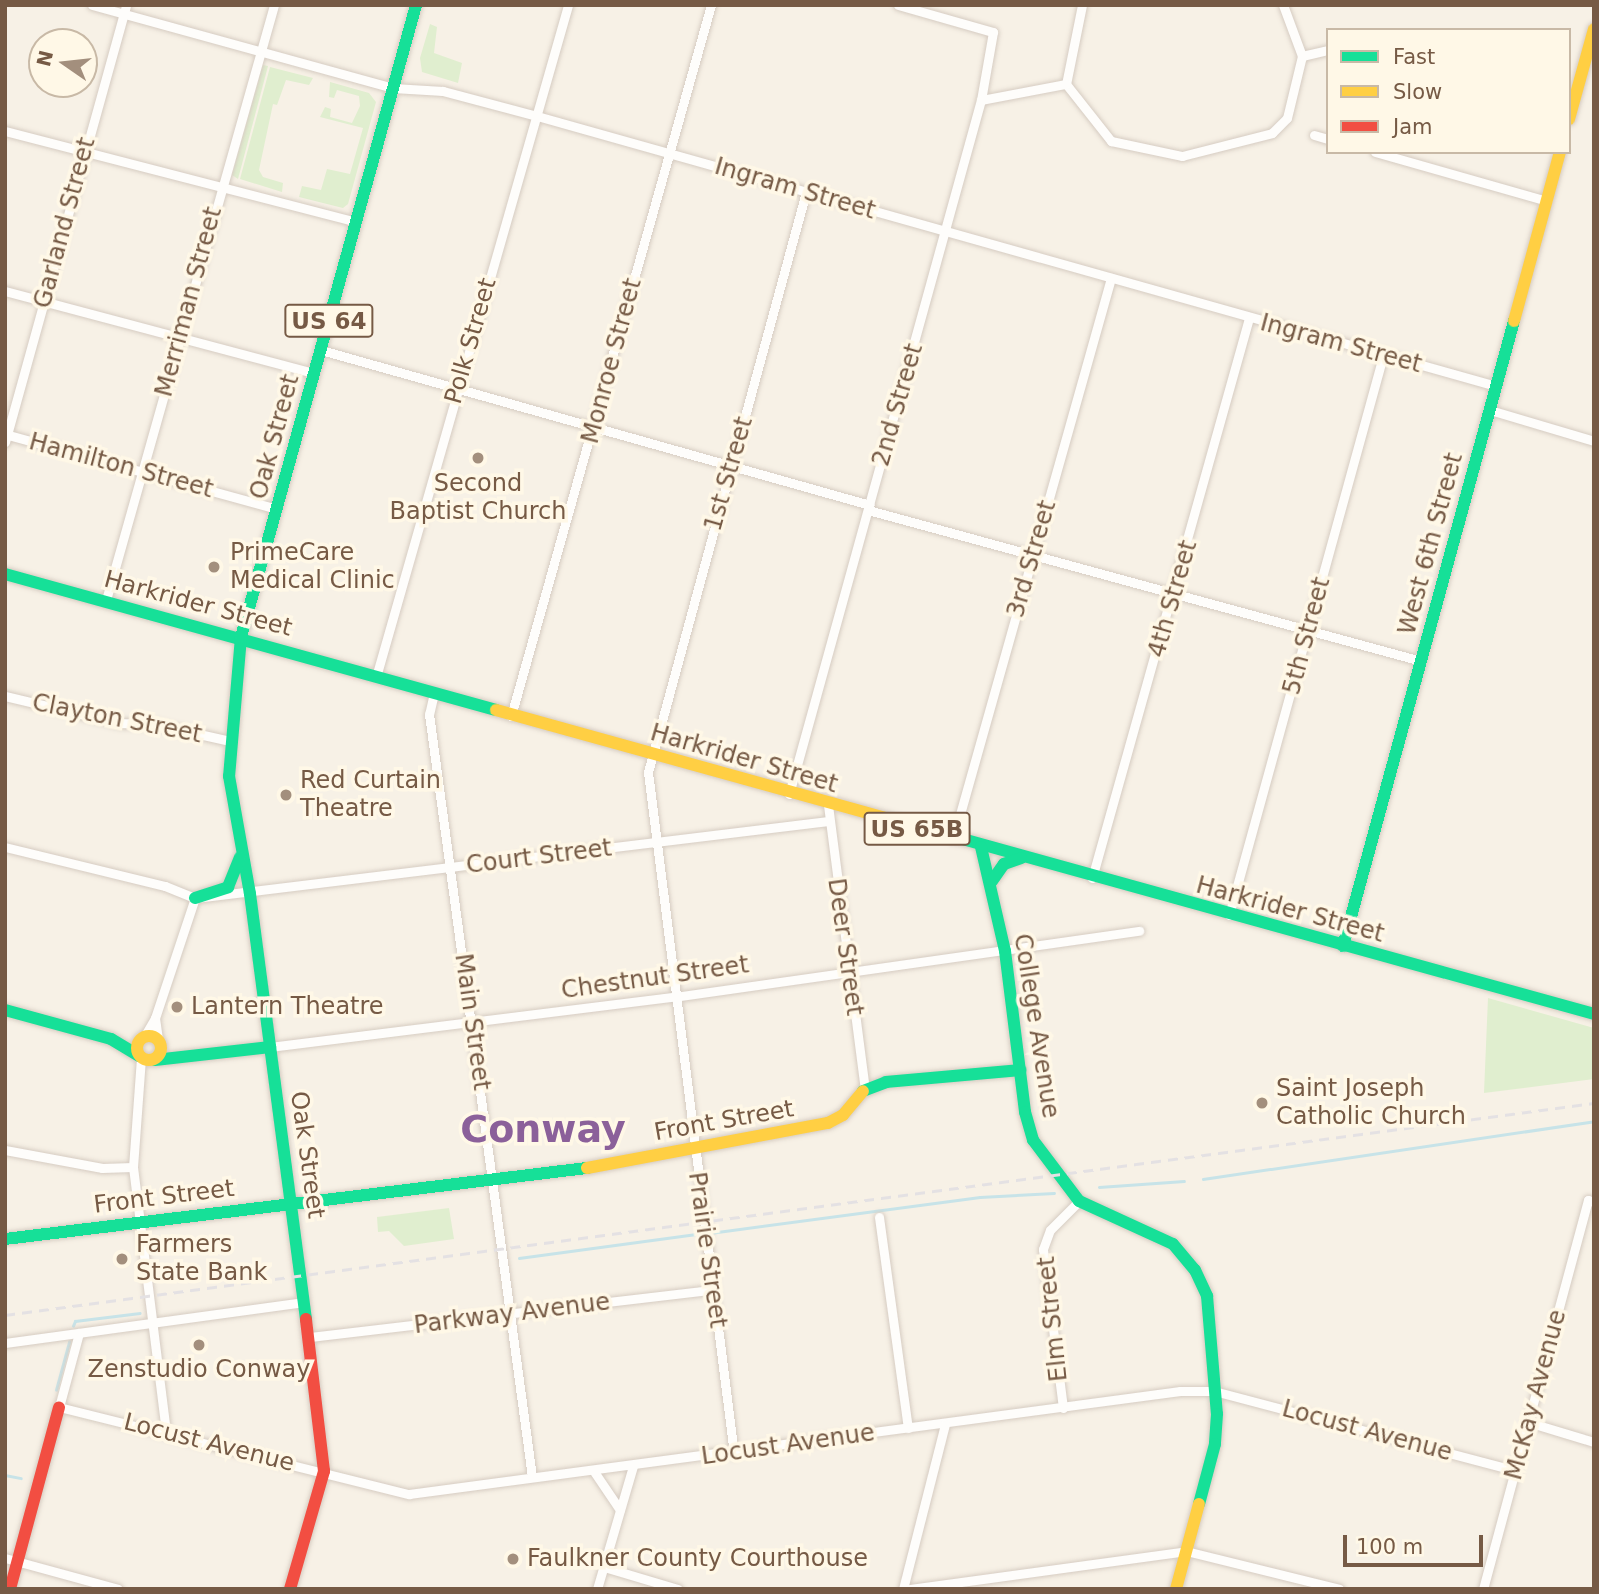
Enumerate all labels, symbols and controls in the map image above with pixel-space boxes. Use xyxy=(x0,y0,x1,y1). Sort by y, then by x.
north arrow xyxy=(28,28,98,98)
legend xyxy=(1326,28,1571,154)
text: Fast xyxy=(1393,45,1435,69)
text: N xyxy=(32,48,57,69)
text: Slow xyxy=(1393,80,1442,104)
text: Jam xyxy=(1393,115,1433,139)
street label: Garland Street xyxy=(28,134,102,312)
street label: Ingram Street xyxy=(711,152,879,226)
street label: Merriman Street xyxy=(150,204,228,400)
street label: Polk Street xyxy=(439,275,503,407)
street label: Monroe Street xyxy=(576,275,648,447)
road number: US 64 xyxy=(284,302,374,340)
street label: Ingram Street xyxy=(1257,309,1425,379)
street label: 2nd Street xyxy=(867,340,929,470)
street label: Oak Street xyxy=(245,371,305,503)
street label: 1st Street xyxy=(699,413,759,535)
street label: Hamilton Street xyxy=(26,428,216,504)
marker: Second Baptist Church xyxy=(470,450,486,466)
street label: West 6th Street xyxy=(1393,450,1469,638)
place label: Second Baptist Church xyxy=(390,470,566,526)
street label: 3rd Street xyxy=(1002,497,1062,621)
street label: 4th Street xyxy=(1143,537,1203,661)
place label: PrimeCare Medical Clinic xyxy=(230,539,395,595)
marker: PrimeCare Medical Clinic xyxy=(204,557,224,577)
street label: Harkrider Street xyxy=(101,565,295,643)
street label: 5th Street xyxy=(1278,574,1336,698)
street label: Clayton Street xyxy=(30,688,204,750)
street label: Harkrider Street xyxy=(647,718,841,800)
place label: Red Curtain Theatre xyxy=(300,767,441,823)
marker: Red Curtain Theatre xyxy=(278,787,294,803)
road number: US 65B xyxy=(863,810,971,848)
street label: Court Street xyxy=(465,834,613,880)
street label: Harkrider Street xyxy=(1193,871,1387,949)
street label: Deer Street xyxy=(821,876,869,1018)
street label: College Avenue xyxy=(1007,932,1065,1120)
street label: Chestnut Street xyxy=(559,951,751,1005)
street label: Main Street xyxy=(448,952,496,1092)
place label: Lantern Theatre xyxy=(191,993,384,1021)
marker: Lantern Theatre xyxy=(169,999,185,1015)
place label: Saint Joseph Catholic Church xyxy=(1276,1075,1466,1131)
street label: Oak Street xyxy=(284,1090,330,1220)
street label: Front Street xyxy=(652,1095,796,1147)
marker: Saint Joseph Catholic Church xyxy=(1254,1095,1270,1111)
district label: Conway xyxy=(460,1107,626,1153)
street label: Prairie Street xyxy=(682,1170,732,1330)
street label: Front Street xyxy=(92,1174,236,1220)
place label: Farmers State Bank xyxy=(136,1231,267,1287)
marker: Farmers State Bank xyxy=(114,1251,130,1267)
street label: Elm Street xyxy=(1032,1255,1074,1383)
street label: Parkway Avenue xyxy=(412,1288,612,1340)
street label: McKay Avenue xyxy=(1499,1307,1573,1483)
marker: Zenstudio Conway xyxy=(191,1337,207,1353)
place label: Zenstudio Conway xyxy=(88,1356,310,1384)
street label: Locust Avenue xyxy=(1279,1394,1455,1468)
street label: Locust Avenue xyxy=(121,1408,297,1478)
street label: Locust Avenue xyxy=(699,1419,877,1471)
scale bar xyxy=(1347,1520,1487,1564)
text: 100 m xyxy=(1356,1535,1423,1559)
place label: Faulkner County Courthouse xyxy=(527,1545,868,1573)
marker: Faulkner County Courthouse xyxy=(505,1551,521,1567)

